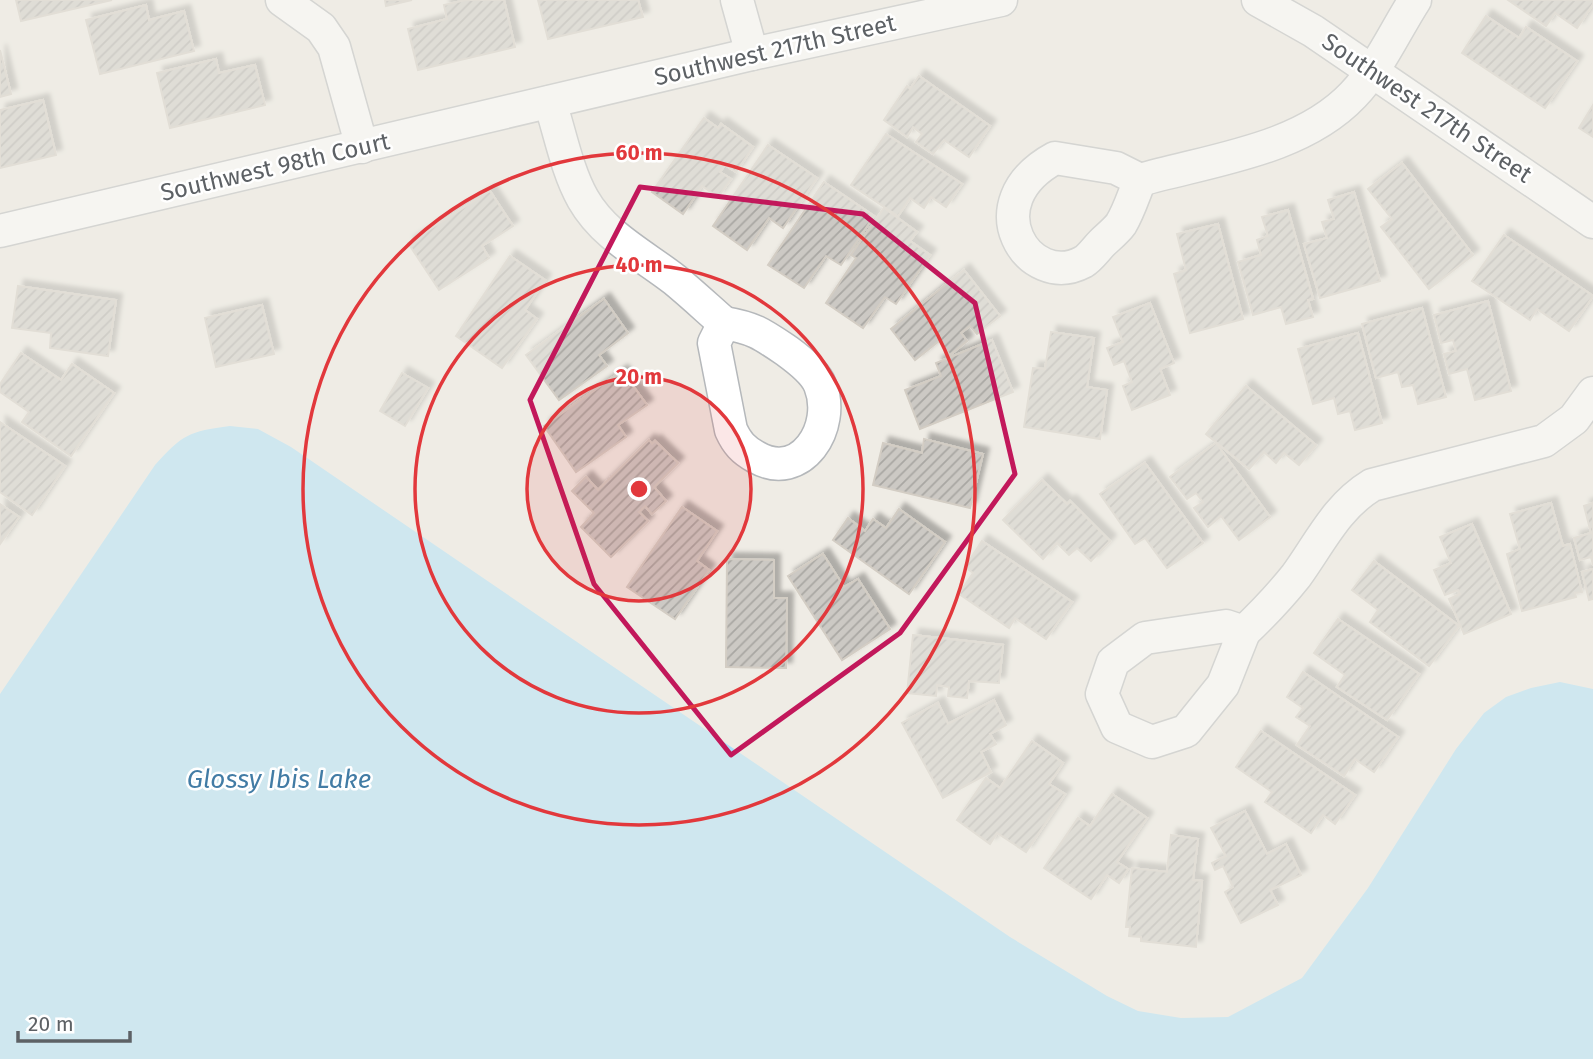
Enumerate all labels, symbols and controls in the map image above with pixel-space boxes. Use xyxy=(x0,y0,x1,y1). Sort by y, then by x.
street label: Southwest 217th Street xyxy=(652,9,899,91)
street label: Southwest 217th Street xyxy=(1317,27,1537,189)
street label: Southwest 98th Court xyxy=(158,127,393,207)
text: 60 m xyxy=(616,140,662,166)
text: 40 m xyxy=(616,252,662,278)
text: 20 m xyxy=(616,364,662,390)
centre of rings xyxy=(627,477,651,501)
water label: Glossy Ibis Lake xyxy=(187,764,371,795)
scale bar xyxy=(18,1000,130,1044)
text: 20 m xyxy=(28,1011,74,1037)

